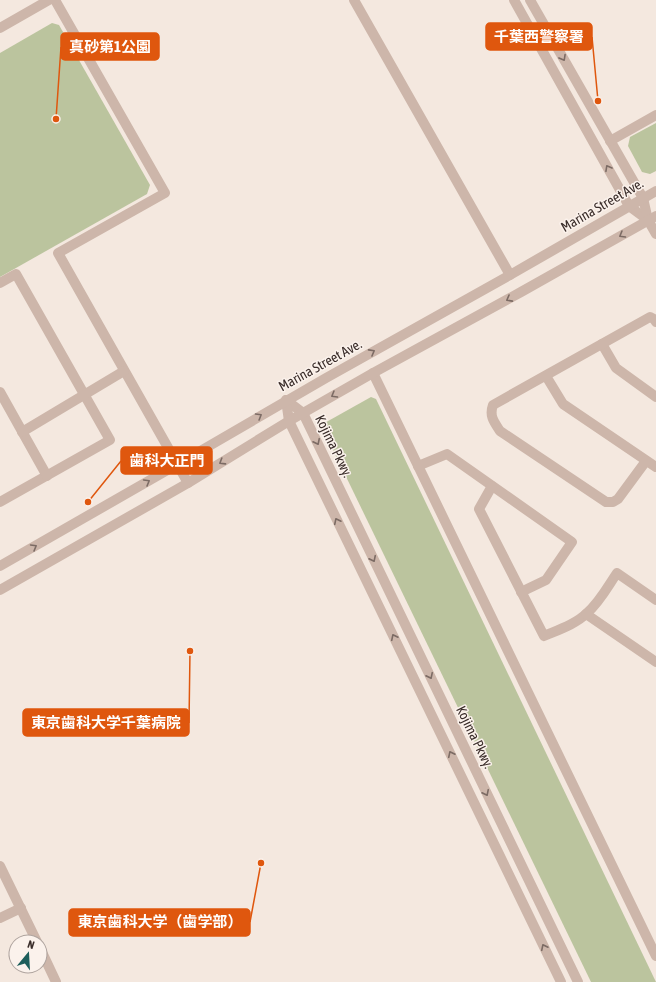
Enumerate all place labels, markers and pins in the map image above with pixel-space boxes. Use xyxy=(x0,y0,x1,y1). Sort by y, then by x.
callout: 千葉西警察署 xyxy=(486,23,592,50)
callout: 真砂第1公園 xyxy=(61,33,159,60)
callout: 歯科大正門 xyxy=(121,447,212,474)
callout: 東京歯科大学千葉病院 xyxy=(23,709,189,736)
callout: 東京歯科大学（歯学部） xyxy=(69,909,250,936)

